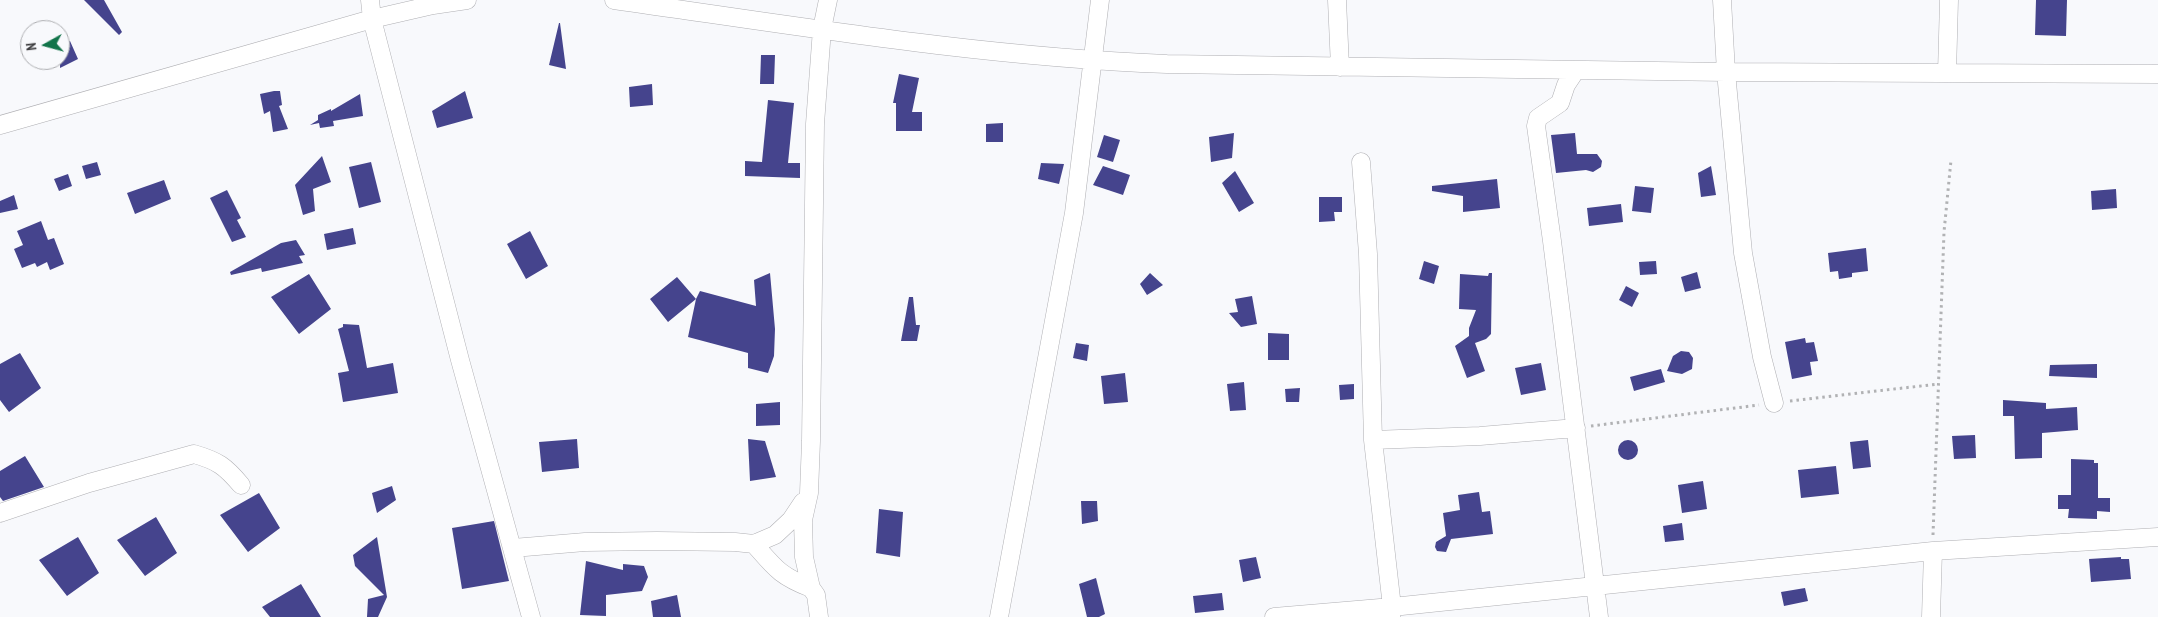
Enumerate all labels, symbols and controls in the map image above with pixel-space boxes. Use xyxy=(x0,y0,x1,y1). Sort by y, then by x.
north arrow xyxy=(20,20,70,70)
text: N xyxy=(22,42,40,52)

